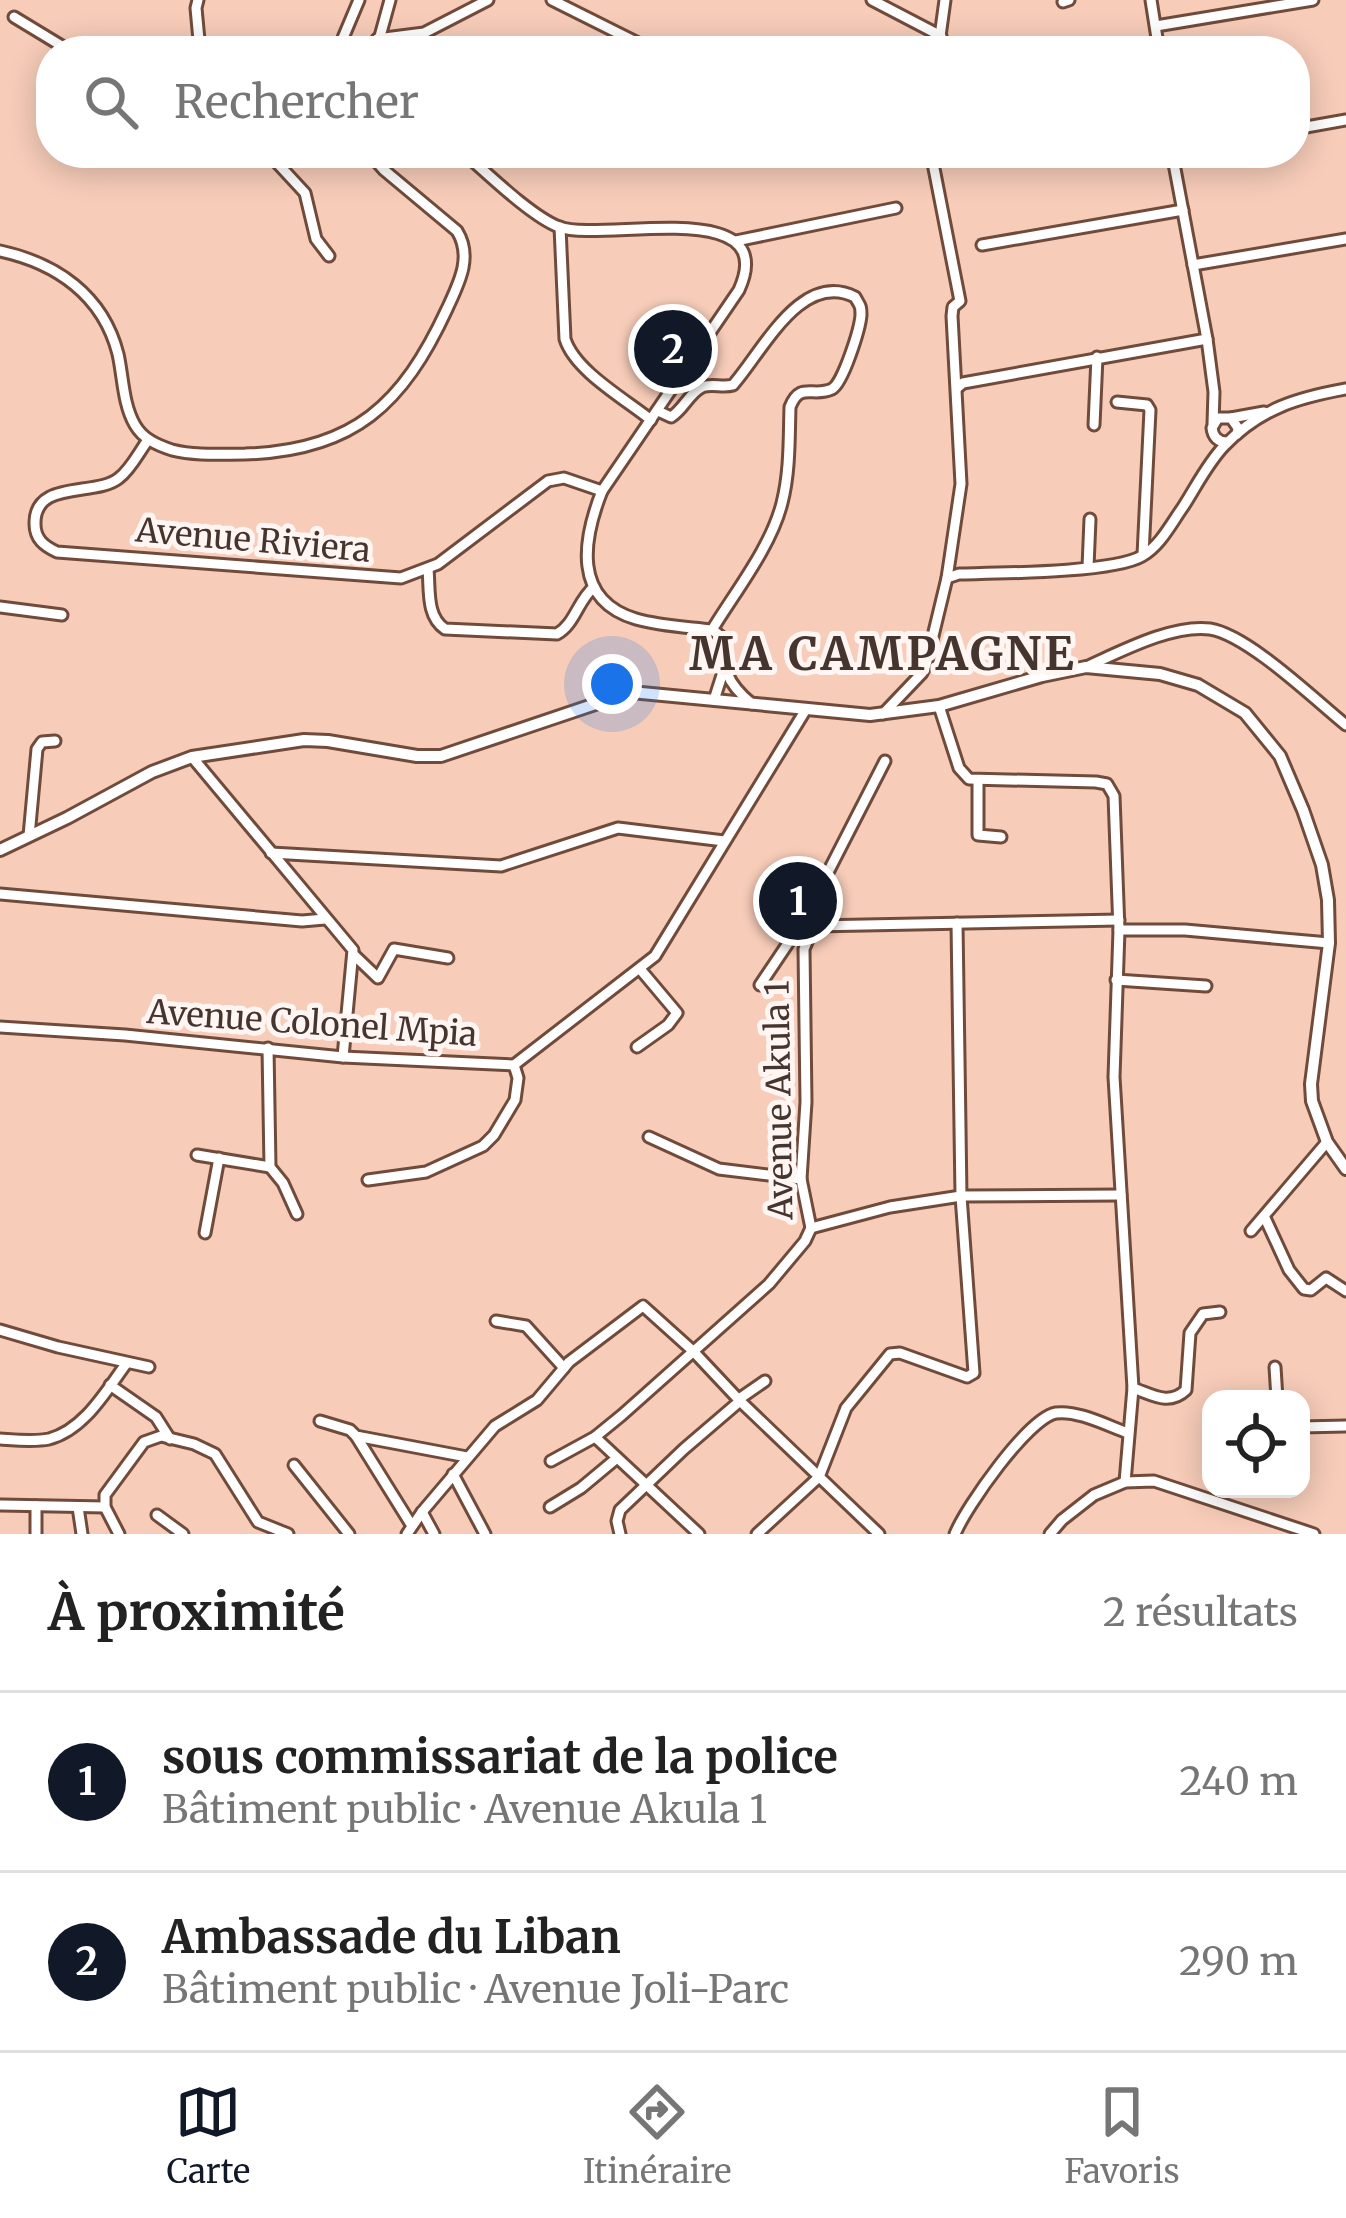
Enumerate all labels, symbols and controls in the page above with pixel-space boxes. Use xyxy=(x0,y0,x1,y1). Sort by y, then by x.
search box xyxy=(36,36,1310,168)
icon: search xyxy=(78,69,144,135)
text: Rechercher xyxy=(174,74,419,130)
pin: 2 xyxy=(634,304,712,394)
street label: Avenue Riviera xyxy=(133,509,372,571)
district label: MA CAMPAGNE xyxy=(689,626,1077,682)
your location xyxy=(582,654,642,714)
pin: 1 xyxy=(759,856,837,946)
street label: Avenue Akula 1 xyxy=(756,980,802,1221)
street label: Avenue Colonel Mpia xyxy=(145,991,478,1055)
map controls xyxy=(1202,1390,1310,1498)
button: locate xyxy=(1202,1390,1310,1498)
text: À proximité xyxy=(48,1580,345,1644)
text: 2 résultats xyxy=(1103,1588,1298,1637)
text: sous commissariat de la police xyxy=(162,1729,838,1785)
text: 1 xyxy=(78,1757,96,1806)
text: 240 m xyxy=(1179,1757,1298,1806)
text: Bâtiment public · Avenue Akula 1 xyxy=(162,1785,767,1834)
text: Ambassade du Liban xyxy=(162,1909,621,1965)
text: 2 xyxy=(76,1937,98,1986)
text: 290 m xyxy=(1179,1937,1298,1986)
text: Bâtiment public · Avenue Joli-Parc xyxy=(162,1965,789,2014)
tab: Carte xyxy=(166,2079,250,2192)
tab: Itinéraire xyxy=(583,2079,731,2192)
tab: Favoris xyxy=(1064,2079,1180,2192)

